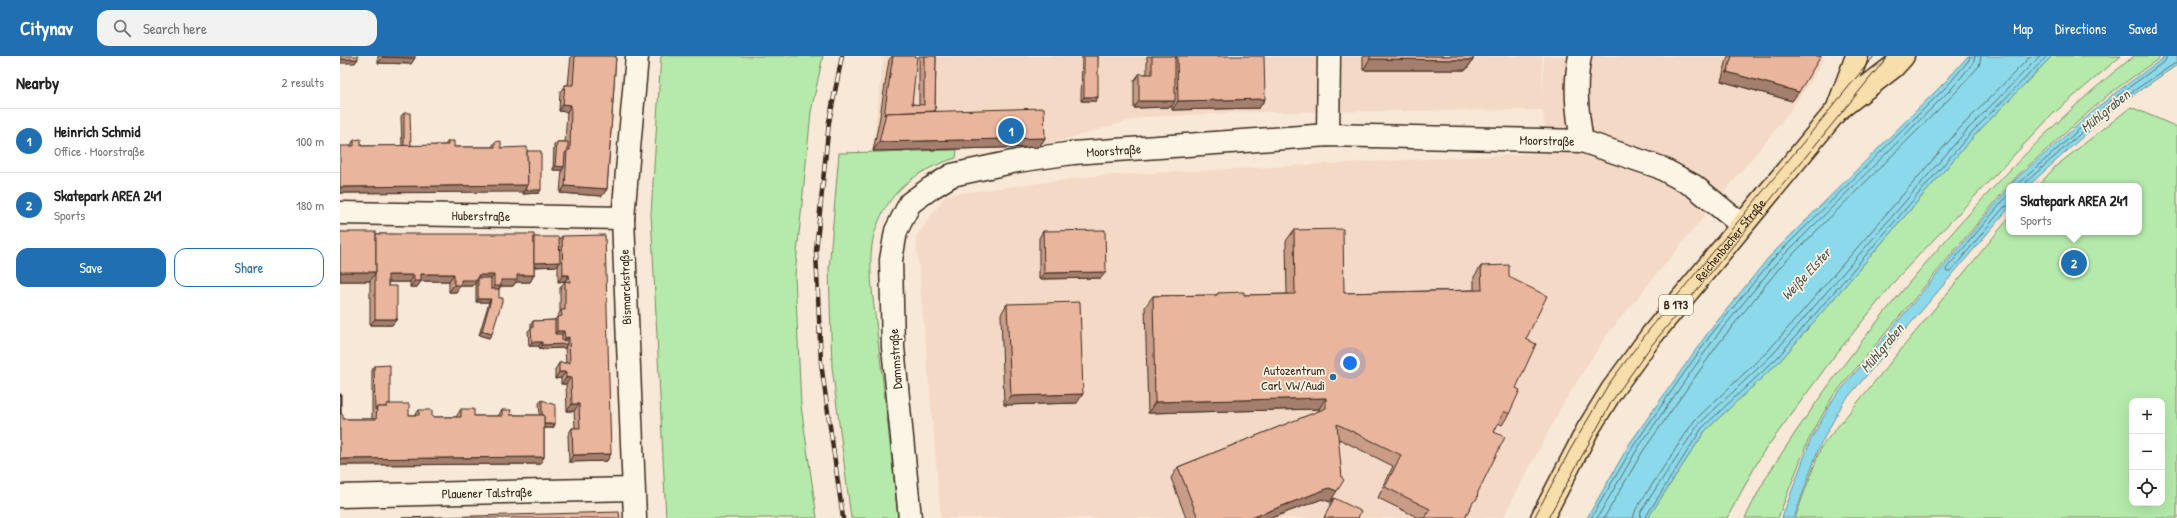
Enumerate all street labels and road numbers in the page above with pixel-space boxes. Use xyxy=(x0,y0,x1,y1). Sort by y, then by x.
street label: Moorstraße xyxy=(1519,131,1575,150)
street label: Moorstraße xyxy=(1086,139,1142,161)
street label: Reichenbacher Straße xyxy=(1691,195,1770,285)
street label: Huberstraße xyxy=(452,206,510,225)
street label: Bismarckstraße xyxy=(615,249,635,325)
road number: B 173 xyxy=(1659,295,1693,315)
street label: Dammstraße xyxy=(884,328,906,390)
street label: Plauener Talstraße xyxy=(441,482,533,503)

